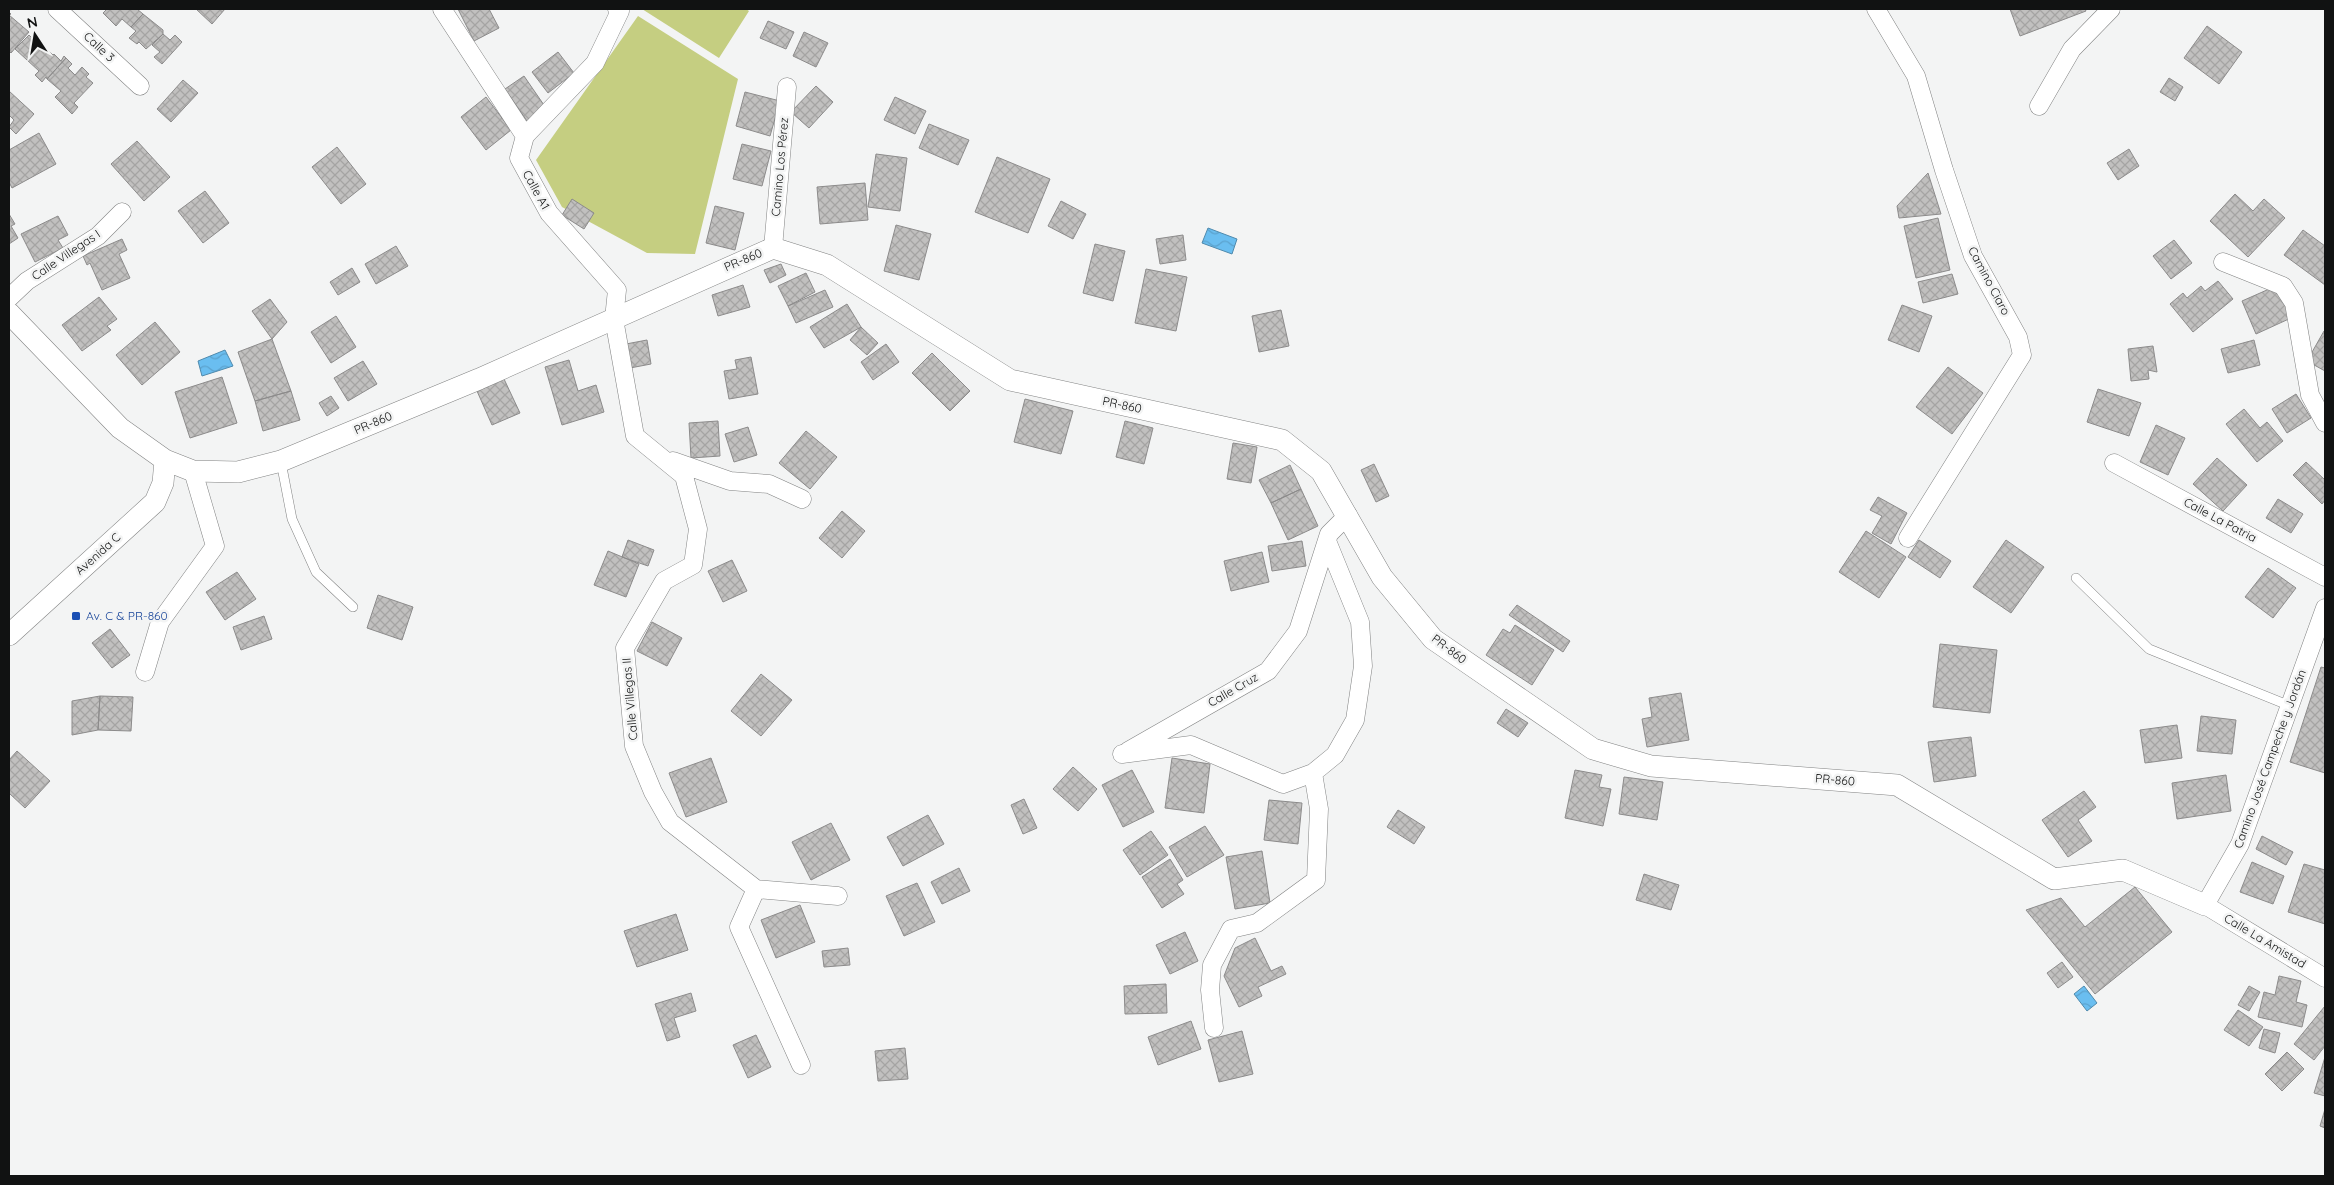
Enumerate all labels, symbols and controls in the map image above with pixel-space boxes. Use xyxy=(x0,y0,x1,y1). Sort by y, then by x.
north arrow xyxy=(10,10,60,60)
text: N xyxy=(25,12,39,32)
street label: Calle 3 xyxy=(81,29,118,65)
street label: Camino Los Pérez xyxy=(768,117,791,217)
street label: Calle A1 xyxy=(520,167,553,212)
street label: Calle Villegas I xyxy=(28,226,103,283)
street label: Camino Ciaro xyxy=(1965,244,2014,318)
street label: PR-860 xyxy=(721,245,764,274)
street label: PR-860 xyxy=(1101,393,1143,416)
street label: PR-860 xyxy=(351,408,394,437)
street label: Calle La Patria xyxy=(2181,494,2259,545)
street label: Avenida C xyxy=(72,529,123,578)
place label: Av. C & PR-860 xyxy=(86,608,168,623)
marker: Av. C & PR-860 xyxy=(70,610,82,622)
street label: PR-860 xyxy=(1429,631,1470,667)
street label: Calle Villegas II xyxy=(618,657,641,741)
street label: Camino José Campeche y Jordán xyxy=(2230,667,2309,850)
street label: Calle Cruz xyxy=(1205,669,1261,710)
street label: PR-860 xyxy=(1814,770,1856,789)
street label: Calle La Amistad xyxy=(2222,910,2309,971)

